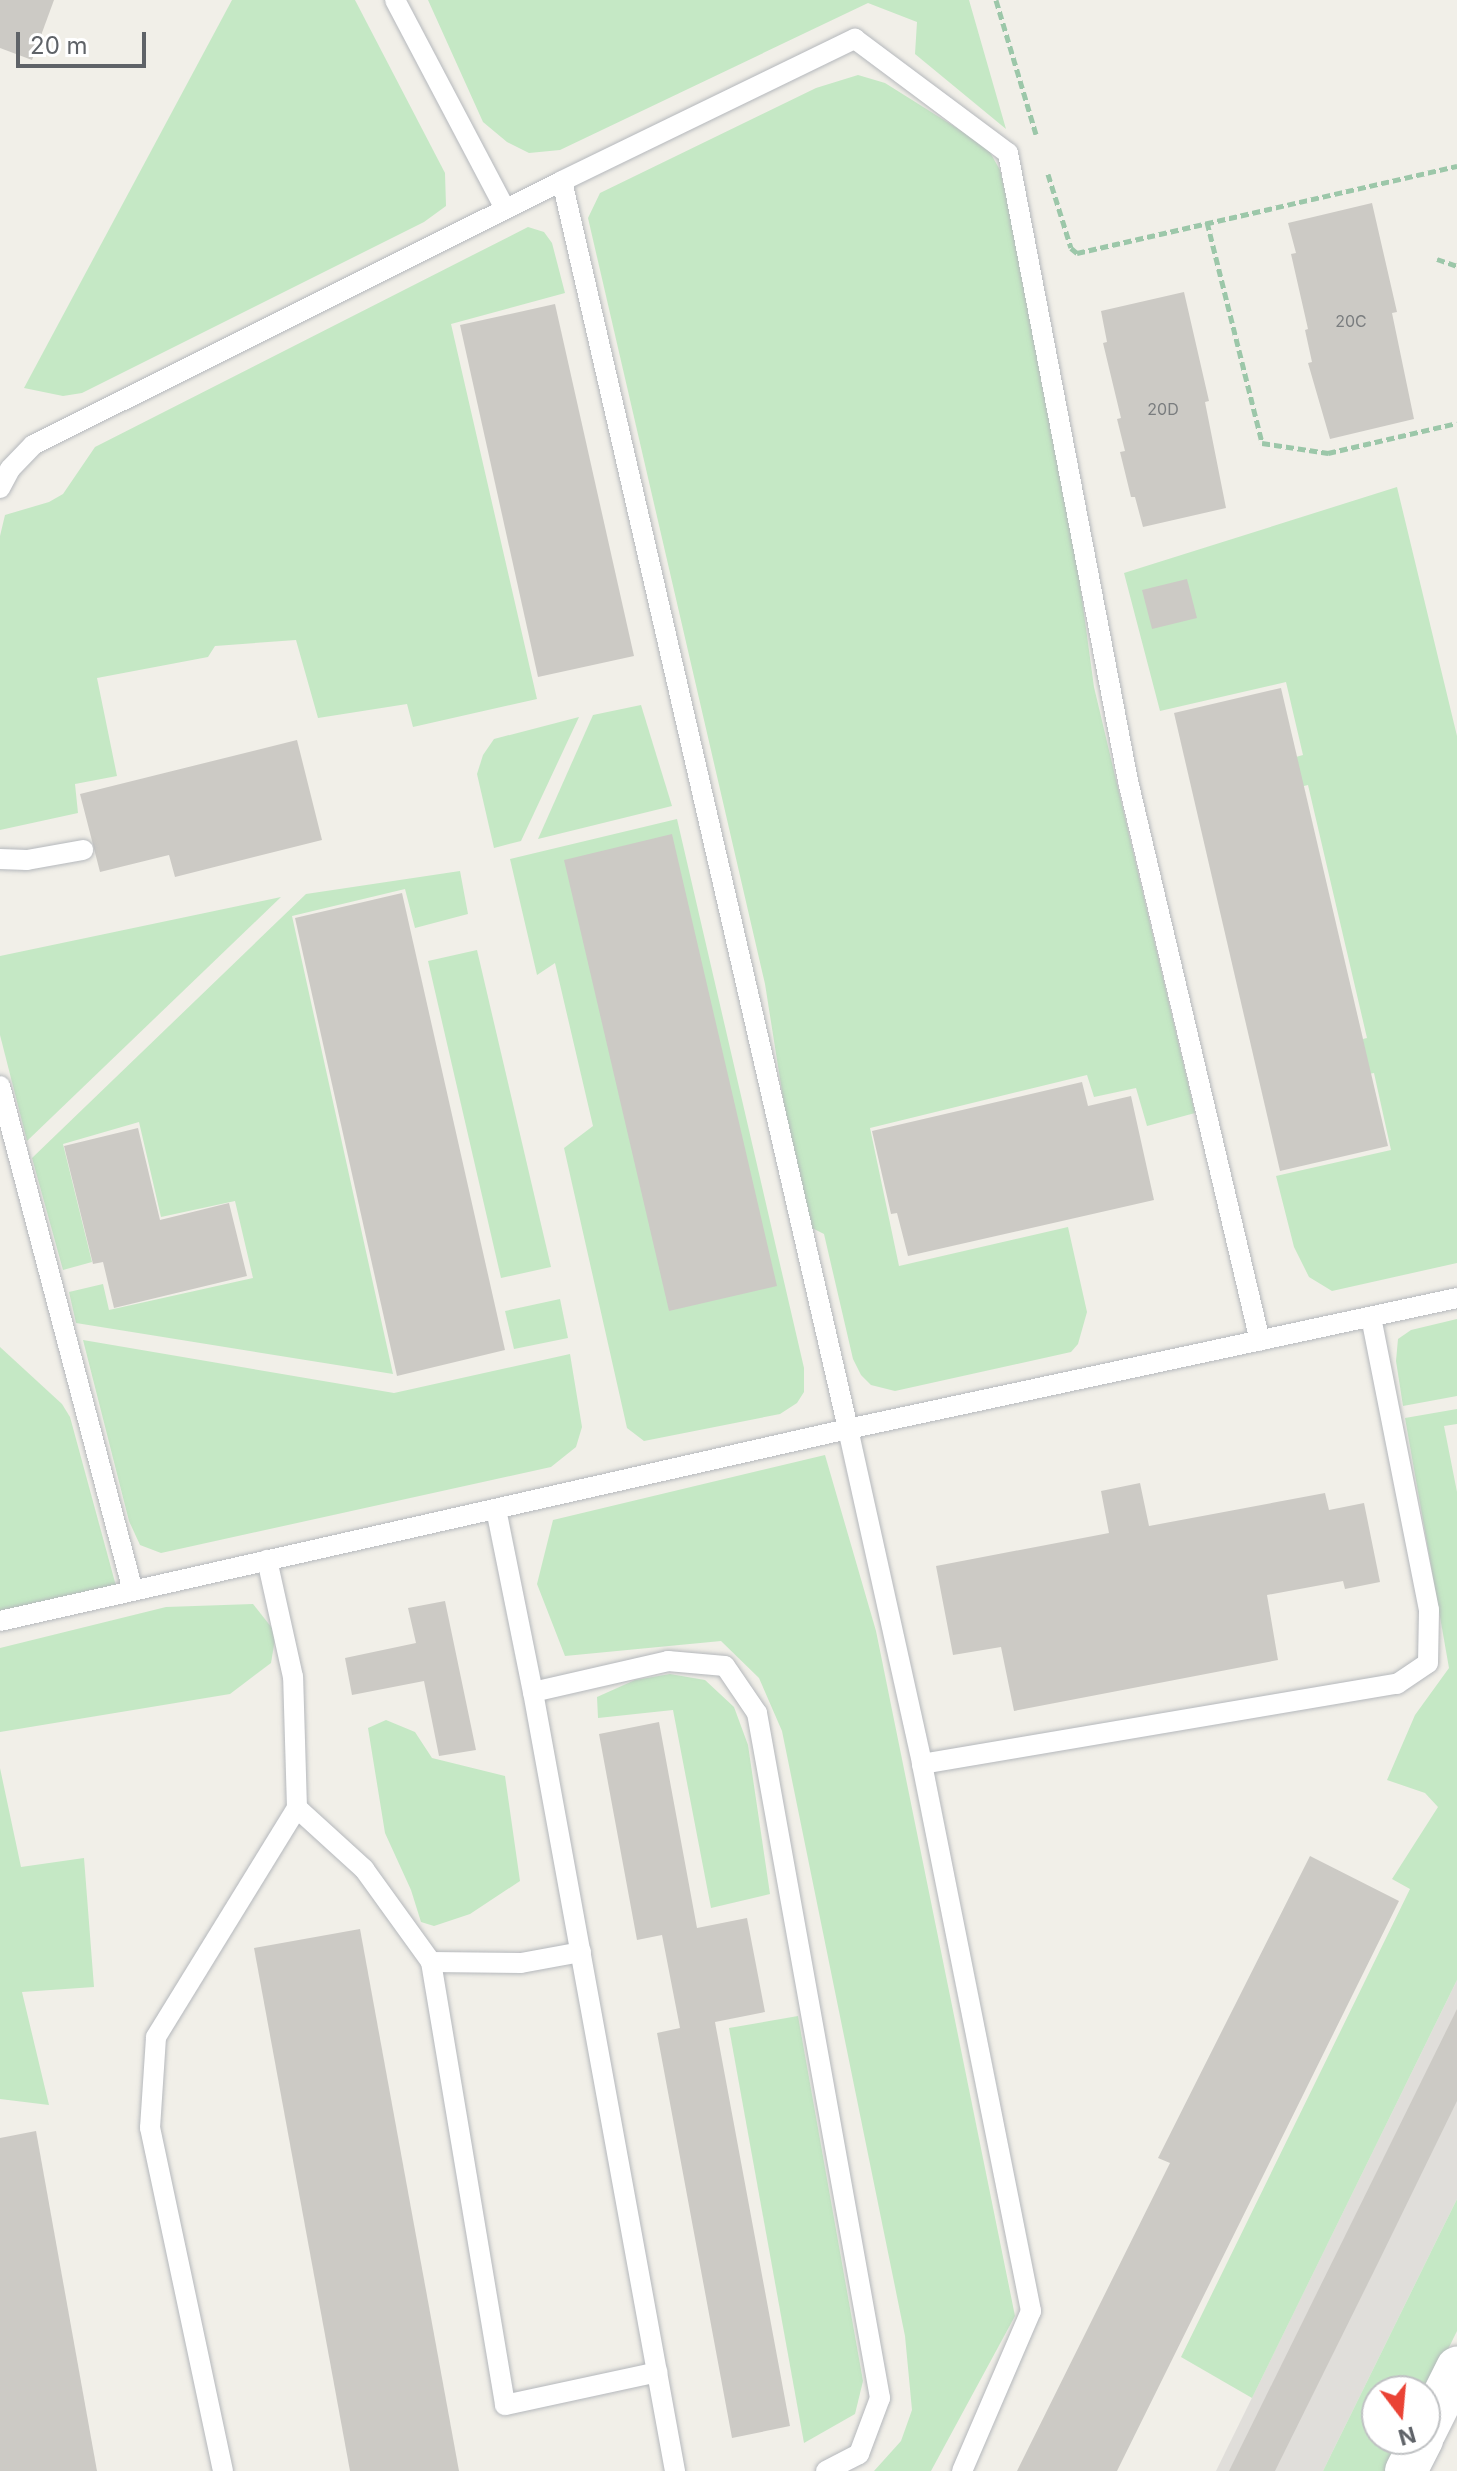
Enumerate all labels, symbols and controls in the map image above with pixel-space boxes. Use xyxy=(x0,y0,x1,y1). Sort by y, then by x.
scale bar xyxy=(20,16,150,66)
text: 20 m xyxy=(30,31,88,60)
house number: 20C xyxy=(1335,311,1367,331)
house number: 20D xyxy=(1147,399,1179,419)
north arrow xyxy=(1361,2375,1441,2455)
text: N xyxy=(1395,2421,1419,2451)

